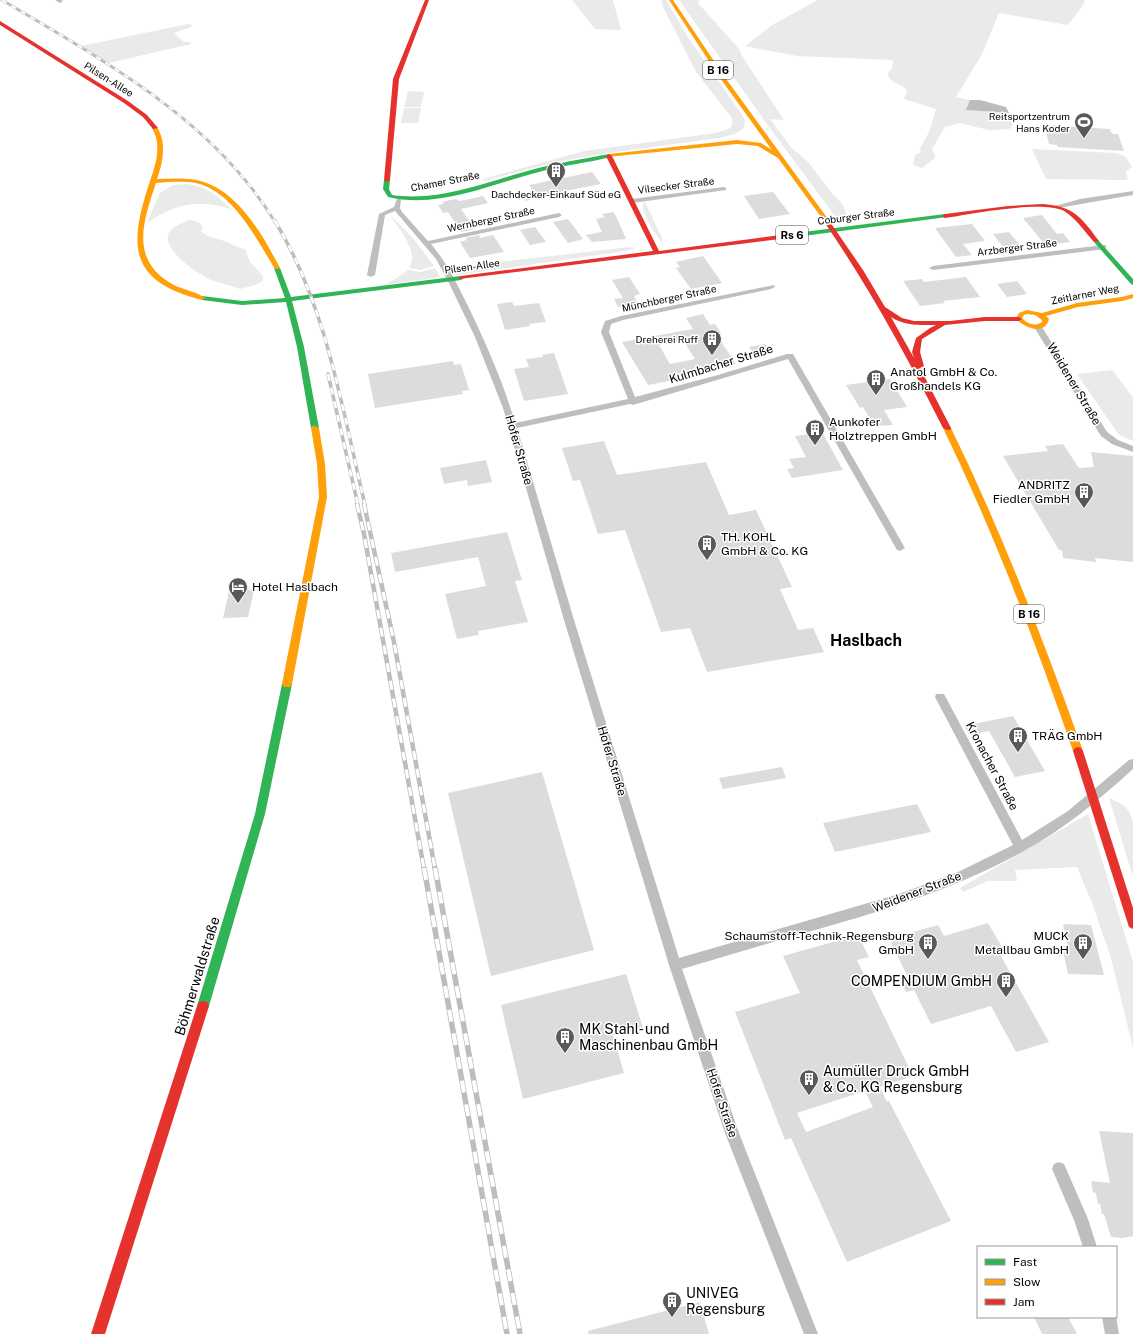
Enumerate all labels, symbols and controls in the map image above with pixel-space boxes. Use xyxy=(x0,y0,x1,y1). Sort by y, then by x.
street label: Pilsen-Allee xyxy=(82,59,136,99)
road number: B 16 xyxy=(703,61,733,79)
place label: Reitsportzentrum Hans Koder xyxy=(989,110,1070,134)
sports icon: Reitsportzentrum Hans Koder xyxy=(1073,111,1095,139)
building icon: Dachdecker-Einkauf Süd eG xyxy=(545,160,567,188)
street label: Chamer Straße xyxy=(409,168,481,194)
street label: Vilsecker Straße xyxy=(637,174,715,196)
place label: Dachdecker-Einkauf Süd eG xyxy=(491,188,621,200)
street label: Wernberger Straße xyxy=(446,204,536,234)
street label: Coburger Straße xyxy=(817,205,895,227)
road number: Rs 6 xyxy=(776,226,808,244)
street label: Arzberger Straße xyxy=(976,236,1058,258)
street label: Pilsen-Allee xyxy=(443,256,501,276)
street label: Münchberger Straße xyxy=(621,282,718,314)
street label: Zeitlarner Weg xyxy=(1050,282,1120,306)
building icon: Dreherei Ruff xyxy=(701,328,723,356)
place label: Dreherei Ruff xyxy=(636,333,698,345)
street label: Weidener Straße xyxy=(1044,340,1104,428)
street label: Kulmbacher Straße xyxy=(667,341,775,386)
place label: Anatol GmbH & Co. Großhandels KG xyxy=(890,365,997,393)
building icon: Anatol GmbH & Co. Großhandels KG xyxy=(865,368,887,396)
street label: Hofer Straße xyxy=(502,413,536,487)
place label: Aunkofer Holztreppen GmbH xyxy=(829,415,937,443)
building icon: Aunkofer Holztreppen GmbH xyxy=(804,418,826,446)
place label: ANDRITZ Fiedler GmbH xyxy=(993,478,1070,506)
building icon: ANDRITZ Fiedler GmbH xyxy=(1073,481,1095,509)
place label: TH. KOHL GmbH & Co. KG xyxy=(721,530,808,558)
building icon: TH. KOHL GmbH & Co. KG xyxy=(696,533,718,561)
hotel icon: Hotel Haslbach xyxy=(227,576,249,604)
place label: Hotel Haslbach xyxy=(252,580,338,594)
road number: B 16 xyxy=(1014,605,1044,623)
district label: Haslbach xyxy=(830,631,902,650)
street label: Kronacher Straße xyxy=(963,719,1021,813)
street label: Hofer Straße xyxy=(595,724,629,798)
building icon: TRÄG GmbH xyxy=(1007,725,1029,753)
place label: TRÄG GmbH xyxy=(1032,729,1103,743)
street label: Weidener Straße xyxy=(871,869,963,915)
street label: Böhmerwaldstraße xyxy=(171,915,223,1037)
place label: Schaumstoff-Technik-Regensburg GmbH xyxy=(724,929,914,957)
place label: MUCK Metallbau GmbH xyxy=(975,929,1069,957)
building icon: Schaumstoff-Technik-Regensburg GmbH xyxy=(917,932,939,960)
building icon: MUCK Metallbau GmbH xyxy=(1072,932,1094,960)
building icon: COMPENDIUM GmbH xyxy=(995,970,1017,998)
place label: COMPENDIUM GmbH xyxy=(851,973,992,989)
place label: MK Stahl- und Maschinenbau GmbH xyxy=(579,1021,718,1053)
building icon: MK Stahl- und Maschinenbau GmbH xyxy=(554,1026,576,1054)
place label: Aumüller Druck GmbH & Co. KG Regensburg xyxy=(823,1063,970,1095)
street label: Hofer Straße xyxy=(704,1067,740,1140)
building icon: Aumüller Druck GmbH & Co. KG Regensburg xyxy=(798,1068,820,1096)
legend xyxy=(977,1246,1117,1318)
text: Fast xyxy=(1013,1255,1038,1269)
text: Slow xyxy=(1013,1275,1041,1289)
place label: UNIVEG Regensburg xyxy=(686,1285,765,1317)
building icon: UNIVEG Regensburg xyxy=(661,1290,683,1318)
text: Jam xyxy=(1013,1295,1035,1309)

